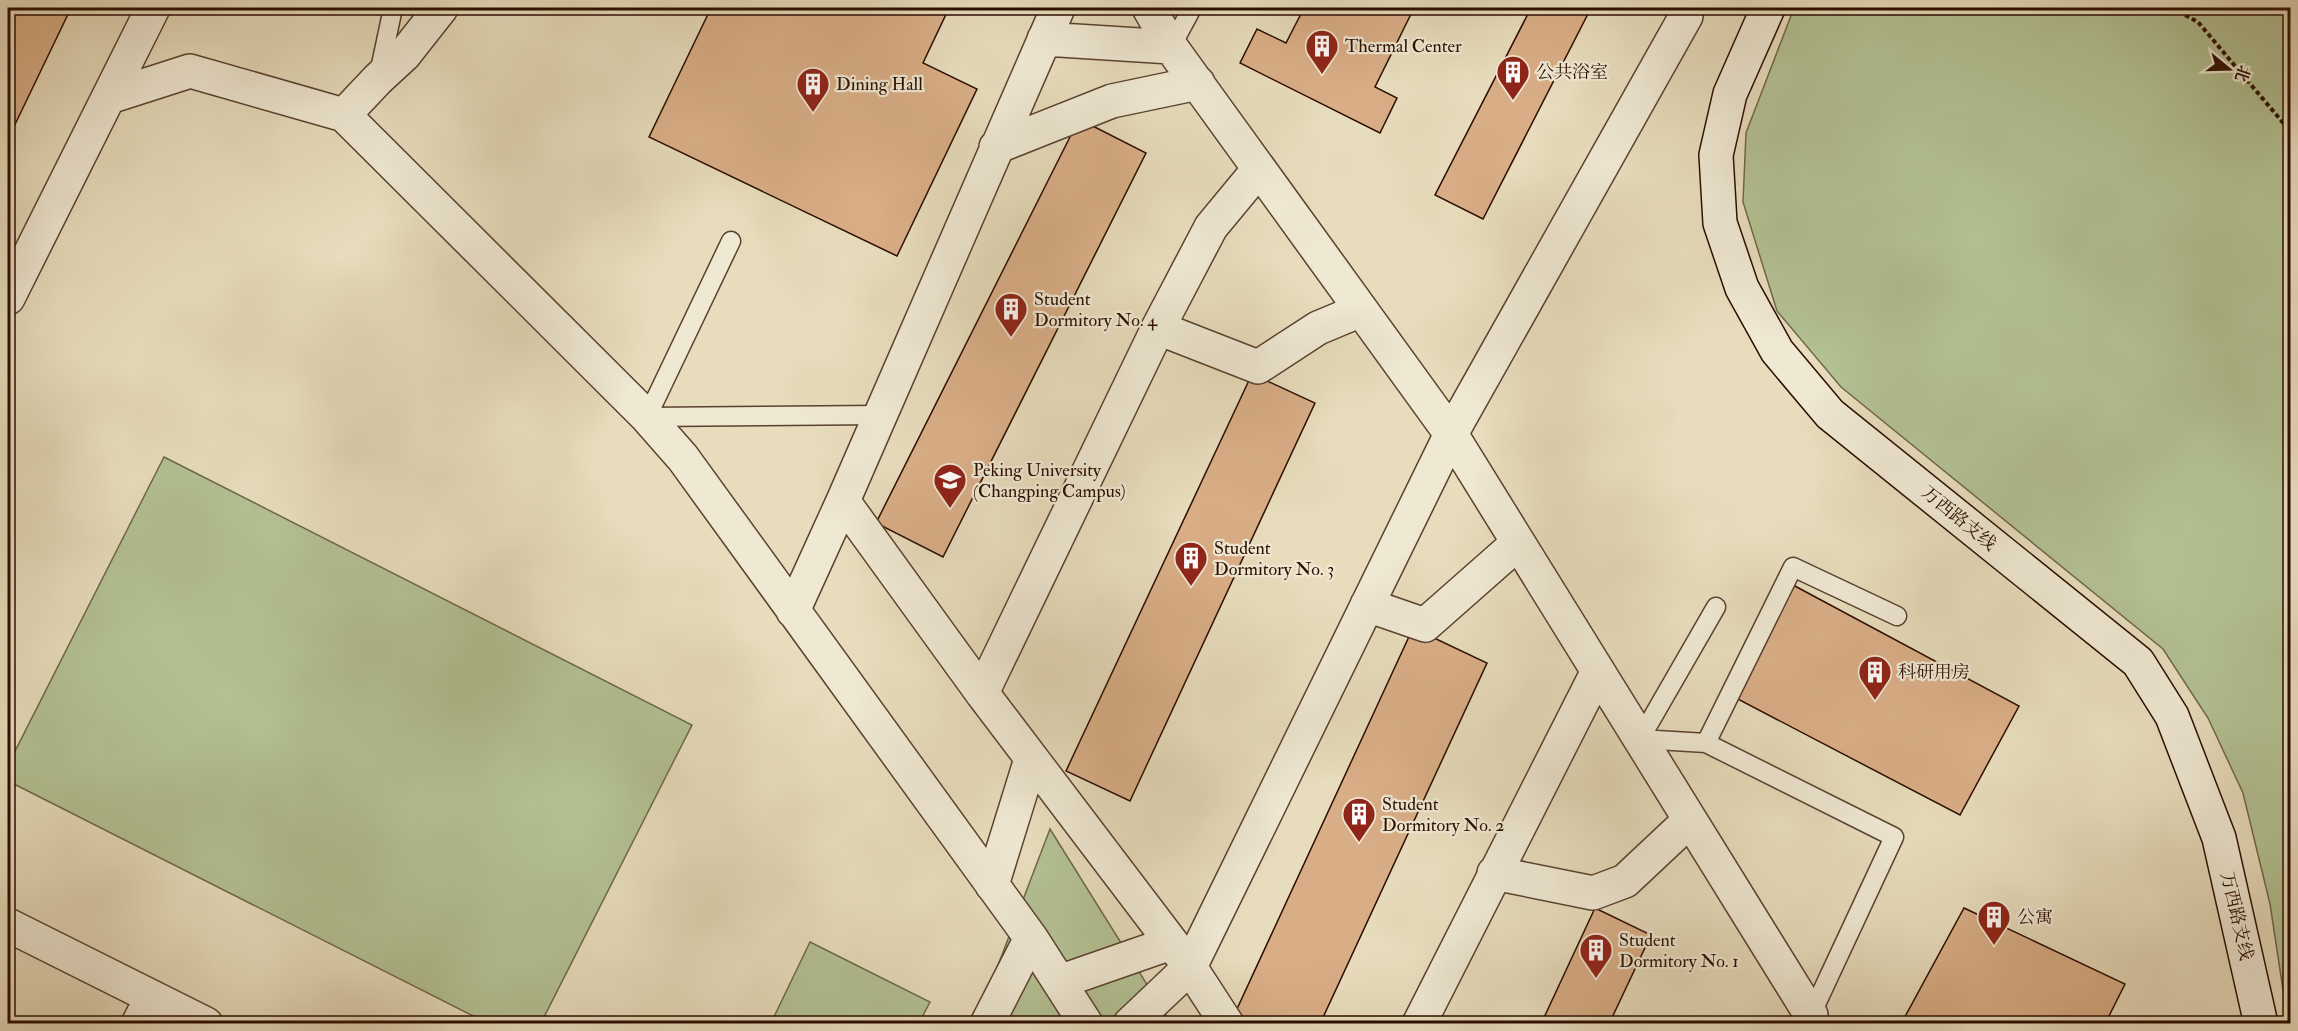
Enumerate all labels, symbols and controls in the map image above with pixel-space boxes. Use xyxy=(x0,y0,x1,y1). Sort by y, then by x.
building icon: Thermal Center xyxy=(1304,28,1340,75)
place label: Thermal Center xyxy=(1345,35,1462,58)
north arrow xyxy=(2199,39,2259,99)
building icon: 公共浴室 xyxy=(1495,54,1531,101)
place label: 公共浴室 xyxy=(1536,61,1608,84)
text: 北 xyxy=(2230,63,2254,84)
building icon: Dining Hall xyxy=(795,66,831,113)
place label: Dining Hall xyxy=(836,73,923,96)
place label: Student Dormitory No. 4 xyxy=(1034,288,1158,332)
building icon: Student Dormitory No. 4 xyxy=(993,291,1029,338)
place label: Peking University (Changping Campus) xyxy=(973,459,1126,503)
school or university icon: Peking University (Changping Campus) xyxy=(932,462,968,509)
street label: 万西路支线 xyxy=(1916,481,2001,556)
place label: Student Dormitory No. 3 xyxy=(1214,537,1334,581)
building icon: Student Dormitory No. 3 xyxy=(1173,540,1209,587)
building icon: 科研用房 xyxy=(1857,654,1893,701)
place label: 科研用房 xyxy=(1898,661,1970,684)
place label: Student Dormitory No. 2 xyxy=(1382,793,1504,837)
building icon: Student Dormitory No. 2 xyxy=(1341,796,1377,843)
street label: 万西路支线 xyxy=(2215,870,2258,963)
building icon: 公寓 xyxy=(1976,899,2012,946)
place label: 公寓 xyxy=(2017,906,2053,929)
place label: Student Dormitory No. 1 xyxy=(1619,929,1739,973)
building icon: Student Dormitory No. 1 xyxy=(1578,932,1614,979)

